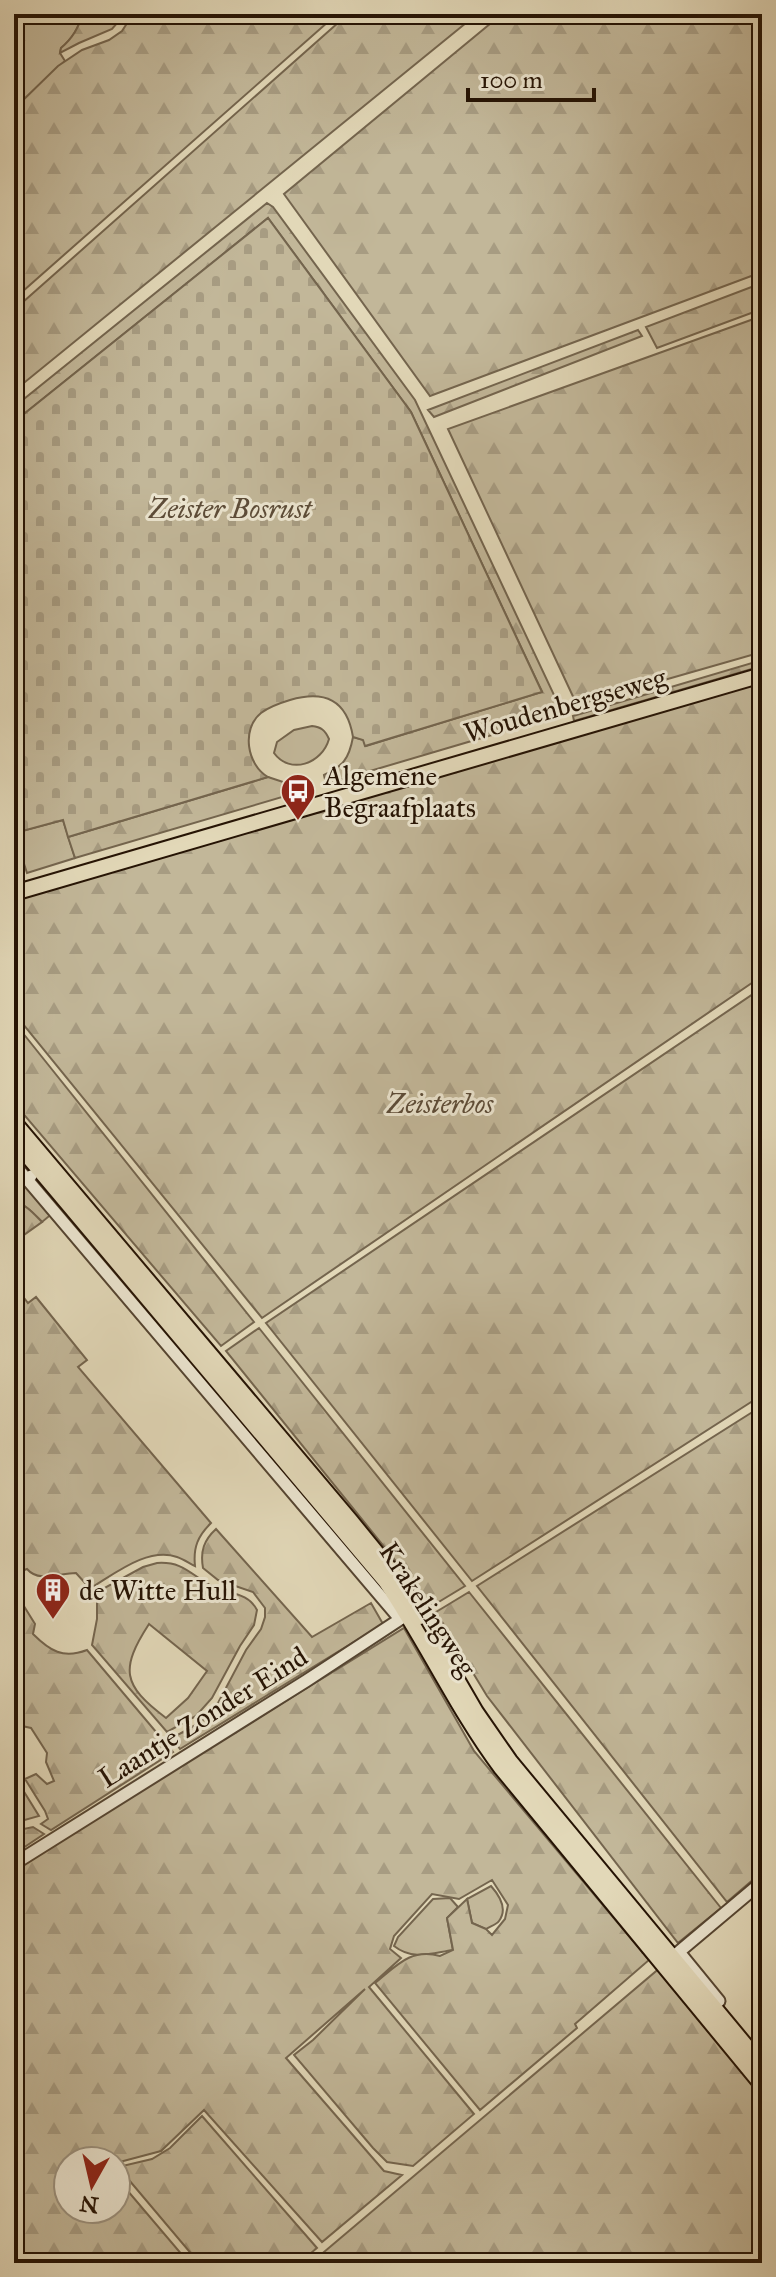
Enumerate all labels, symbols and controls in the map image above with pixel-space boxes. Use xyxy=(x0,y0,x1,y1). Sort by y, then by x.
scale bar xyxy=(468,52,594,102)
text: 100 m xyxy=(480,65,543,95)
park label: Zeister Bosrust xyxy=(148,491,314,526)
street label: Woudenbergseweg xyxy=(460,659,671,751)
place label: Algemene Begraafplaats xyxy=(323,758,476,825)
bus stop icon: Algemene Begraafplaats xyxy=(279,772,317,822)
park label: Zeisterbos xyxy=(386,1086,494,1121)
street label: Krakelingweg xyxy=(372,1535,485,1684)
building icon: de Witte Hull xyxy=(34,1571,72,1621)
place label: de Witte Hull xyxy=(79,1573,237,1608)
street label: Laantje Zonder Eind xyxy=(92,1639,314,1795)
north arrow xyxy=(52,2145,132,2225)
text: N xyxy=(78,2190,100,2219)

